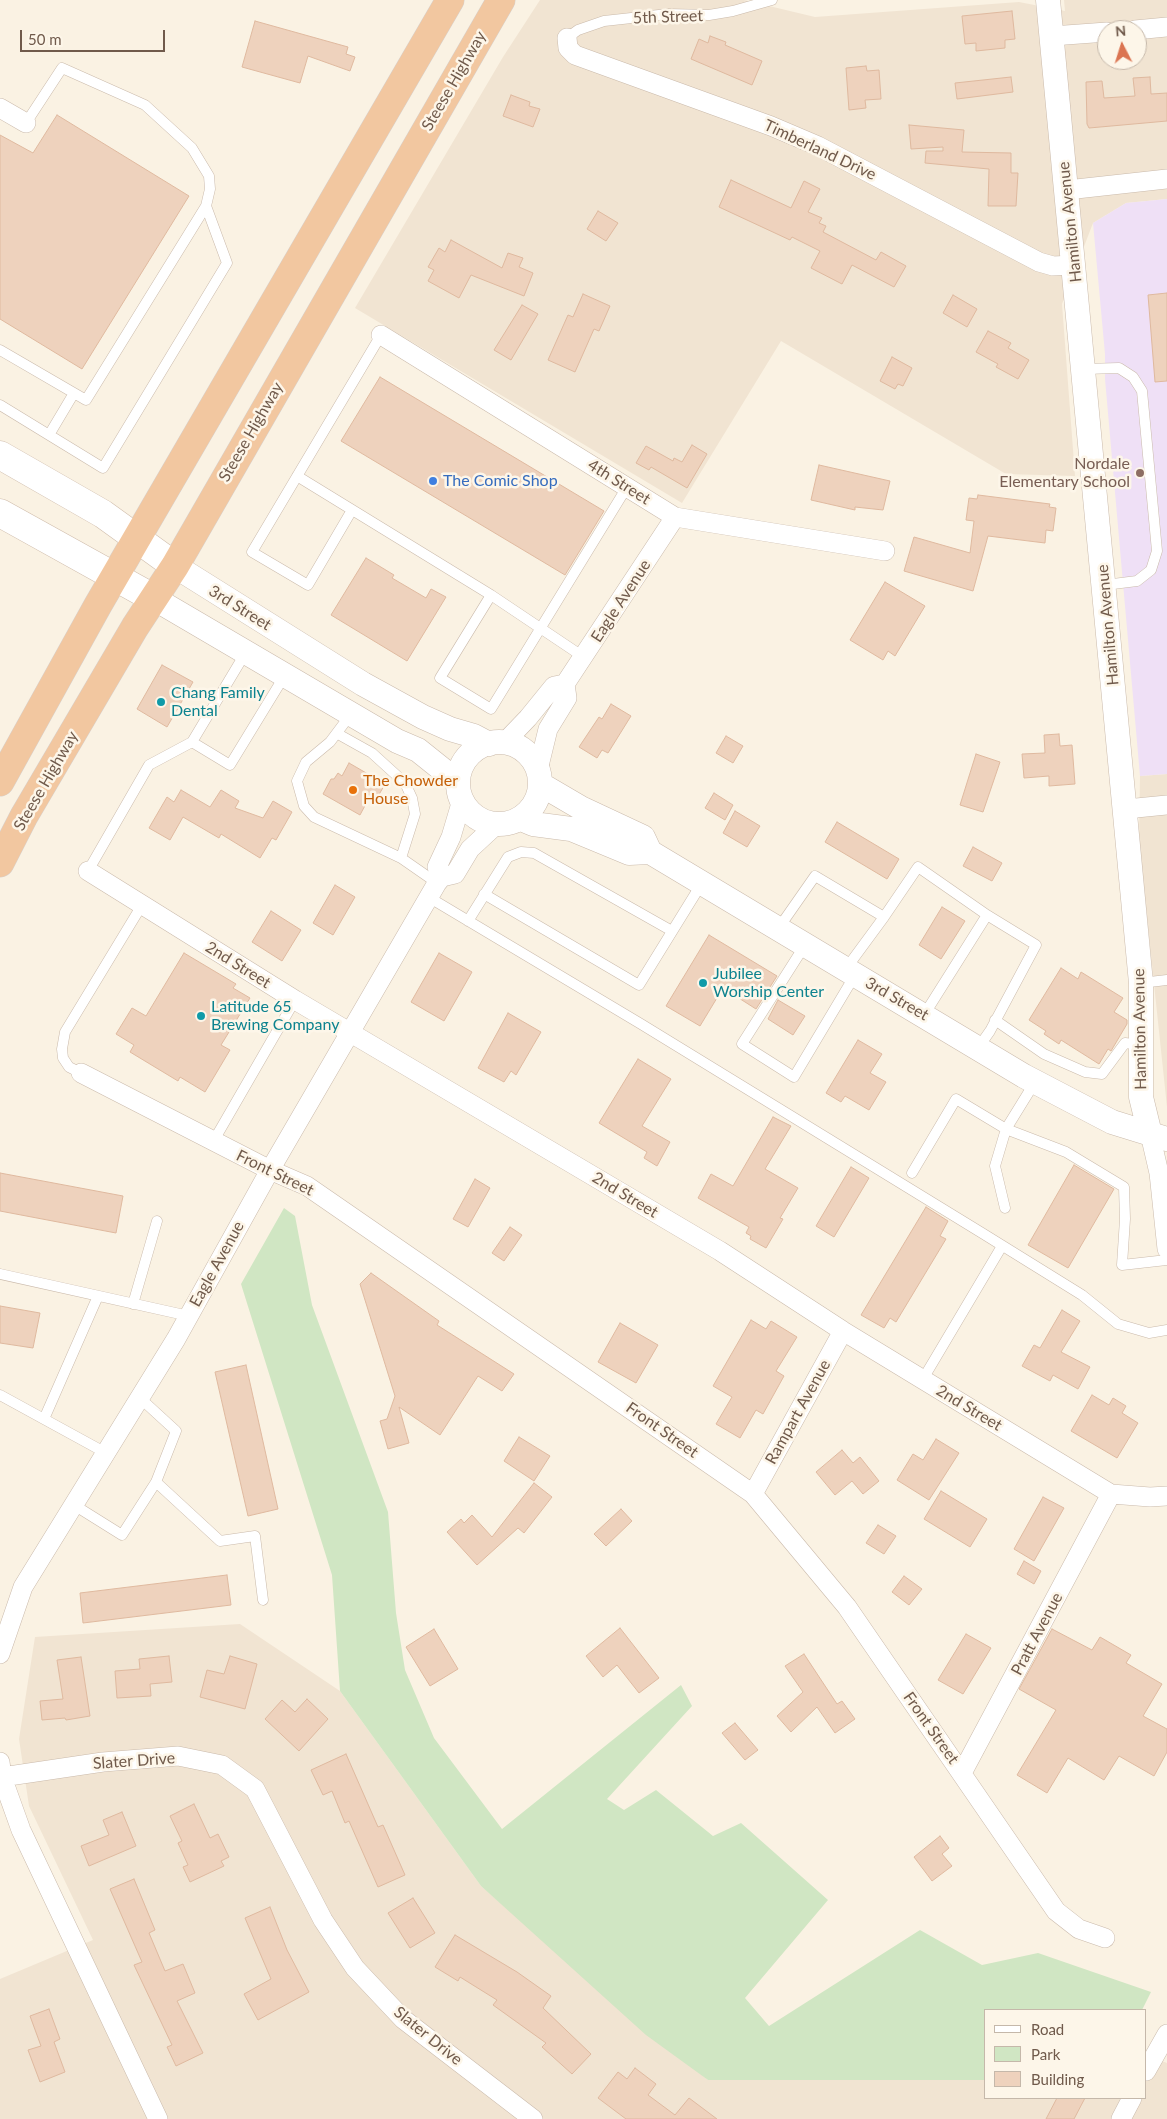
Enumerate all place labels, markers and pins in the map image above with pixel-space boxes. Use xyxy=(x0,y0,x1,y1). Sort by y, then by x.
place label: Nordale Elementary School xyxy=(999,454,1130,492)
marker: Nordale Elementary School xyxy=(1134,467,1146,479)
place label: The Comic Shop xyxy=(443,471,558,491)
marker: The Comic Shop xyxy=(427,475,439,487)
place label: Chang Family Dental xyxy=(171,683,265,721)
marker: Chang Family Dental xyxy=(155,696,167,708)
place label: The Chowder House xyxy=(363,771,458,809)
marker: The Chowder House xyxy=(347,784,359,796)
place label: Jubilee Worship Center xyxy=(713,964,824,1002)
marker: Jubilee Worship Center xyxy=(697,977,709,989)
place label: Latitude 65 Brewing Company xyxy=(211,997,339,1035)
marker: Latitude 65 Brewing Company xyxy=(195,1010,207,1022)

